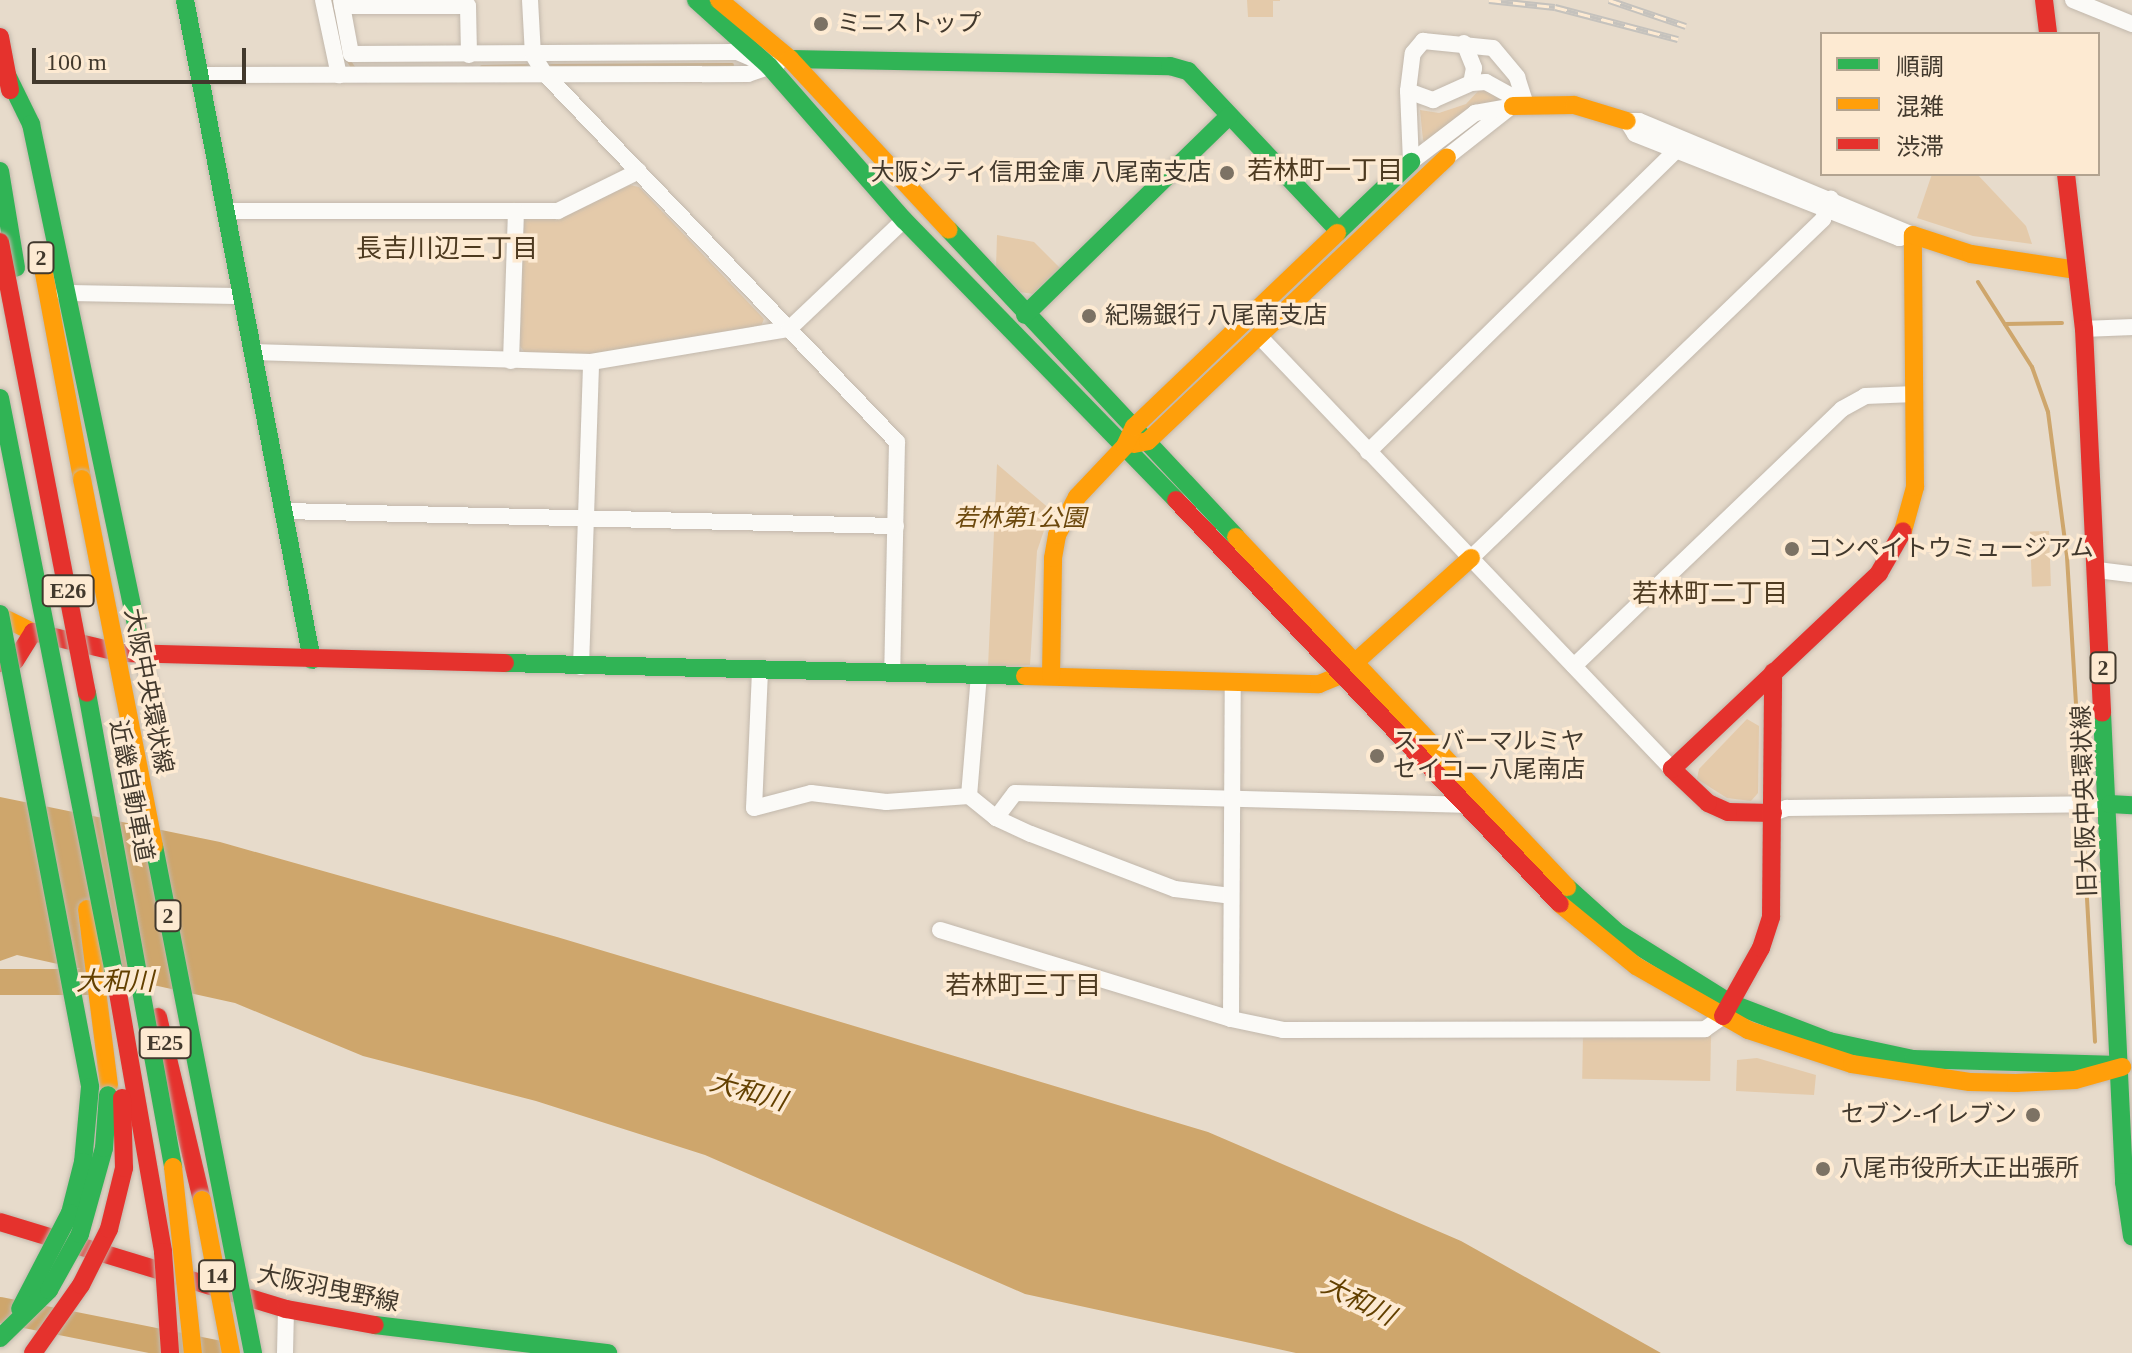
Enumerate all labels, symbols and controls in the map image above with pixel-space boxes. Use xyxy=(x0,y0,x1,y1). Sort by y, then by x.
place label: ミニストップ xyxy=(837,10,981,38)
marker: ミニストップ xyxy=(812,15,830,33)
scale bar xyxy=(36,32,250,82)
legend xyxy=(1820,32,2100,176)
text: 100 m xyxy=(46,49,107,75)
text: 順調 xyxy=(1896,54,1944,80)
text: 混雑 xyxy=(1896,94,1944,120)
text: 渋滞 xyxy=(1896,134,1944,160)
district label: 若林町一丁目 xyxy=(1247,155,1403,187)
place label: 大阪シティ信用金庫 八尾南支店 xyxy=(869,159,1211,187)
marker: 大阪シティ信用金庫 八尾南支店 xyxy=(1218,164,1236,182)
district label: 長吉川辺三丁目 xyxy=(356,233,538,265)
road number: 2 xyxy=(27,240,55,276)
place label: 紀陽銀行 八尾南支店 xyxy=(1105,302,1327,330)
marker: 紀陽銀行 八尾南支店 xyxy=(1080,307,1098,325)
park label: 若林第1公園 xyxy=(954,505,1086,533)
place label: コンペイトウミュージアム xyxy=(1808,535,2096,563)
marker: コンペイトウミュージアム xyxy=(1783,540,1801,558)
road number: E26 xyxy=(40,573,96,609)
district label: 若林町二丁目 xyxy=(1632,578,1788,610)
street label: 大阪中央環状線 xyxy=(118,606,178,776)
road number: 2 xyxy=(2089,650,2117,686)
street label: 旧大阪中央環状線 xyxy=(2067,705,2103,897)
street label: 近畿自動車道 xyxy=(103,718,159,864)
place label: スーバーマルミヤ セイコー八尾南店 xyxy=(1393,728,1585,784)
marker: スーバーマルミヤ セイコー八尾南店 xyxy=(1368,747,1386,765)
road number: 2 xyxy=(154,898,182,934)
water label: 大和川 xyxy=(76,966,154,998)
district label: 若林町三丁目 xyxy=(945,970,1101,1002)
road number: E25 xyxy=(137,1025,193,1061)
water label: 大和川 xyxy=(706,1066,790,1118)
place label: セブン-イレブン xyxy=(1841,1101,2017,1129)
marker: セブン-イレブン xyxy=(2024,1106,2042,1124)
place label: 八尾市役所大正出張所 xyxy=(1839,1155,2079,1183)
marker: 八尾市役所大正出張所 xyxy=(1814,1160,1832,1178)
road number: 14 xyxy=(197,1258,237,1294)
street label: 大阪羽曳野線 xyxy=(255,1260,401,1318)
water label: 大和川 xyxy=(1316,1269,1400,1333)

